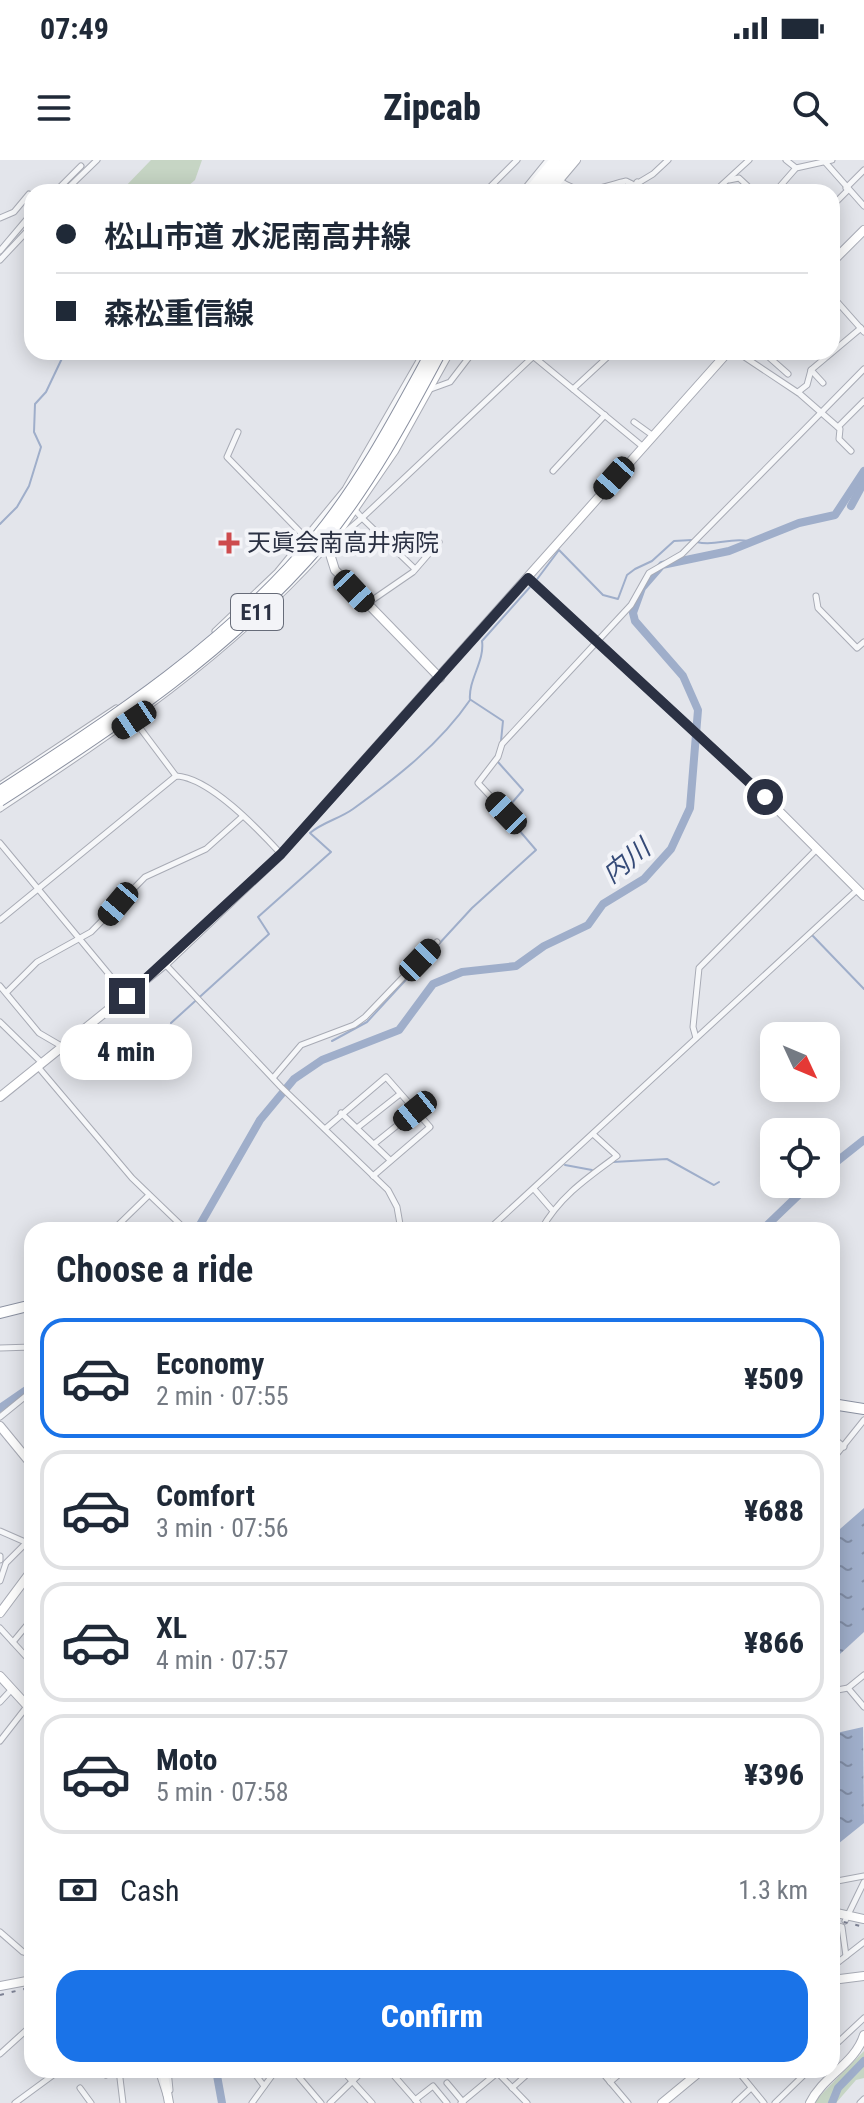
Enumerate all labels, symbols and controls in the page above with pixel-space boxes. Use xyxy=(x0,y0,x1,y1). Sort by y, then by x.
text: 07:49 xyxy=(40,11,109,46)
icon: menu xyxy=(32,86,76,130)
icon: search xyxy=(788,86,832,130)
text: Zipcab xyxy=(383,87,481,129)
text: 松山市道 水泥南高井線 xyxy=(104,219,411,254)
text: 森松重信線 xyxy=(104,296,254,331)
car xyxy=(589,452,639,504)
place label: 天眞会南高井病院 xyxy=(247,529,439,557)
marker: 天眞会南高井病院 xyxy=(218,532,240,554)
car xyxy=(329,565,379,617)
road number: E11 xyxy=(231,594,283,630)
car xyxy=(107,697,161,743)
route start xyxy=(747,779,783,815)
car xyxy=(481,787,531,839)
water label: 内川 xyxy=(596,831,658,889)
car xyxy=(93,878,143,930)
car xyxy=(395,934,445,986)
route end xyxy=(109,978,145,1014)
north arrow xyxy=(760,1022,840,1102)
map controls xyxy=(760,1022,840,1198)
callout: 4 min xyxy=(61,1024,193,1080)
text: 4 min xyxy=(97,1037,155,1067)
car xyxy=(389,1087,441,1135)
button: locate xyxy=(760,1118,840,1198)
text: Choose a ride xyxy=(56,1249,253,1291)
icon: car xyxy=(60,1342,132,1414)
text: Economy xyxy=(156,1346,264,1381)
text: ¥509 xyxy=(744,1361,804,1396)
text: 2 min · 07:55 xyxy=(156,1381,289,1411)
icon: car xyxy=(60,1474,132,1546)
text: Comfort xyxy=(156,1478,255,1513)
text: ¥688 xyxy=(744,1493,804,1528)
text: 3 min · 07:56 xyxy=(156,1513,289,1543)
icon: car xyxy=(60,1606,132,1678)
text: XL xyxy=(156,1610,187,1645)
text: ¥866 xyxy=(744,1625,804,1660)
text: 4 min · 07:57 xyxy=(156,1645,289,1675)
icon: car xyxy=(60,1738,132,1810)
text: Moto xyxy=(156,1742,217,1777)
text: ¥396 xyxy=(744,1757,804,1792)
text: 5 min · 07:58 xyxy=(156,1777,289,1807)
icon: cash xyxy=(56,1868,100,1912)
text: Cash xyxy=(120,1873,180,1908)
text: 1.3 km xyxy=(738,1875,808,1905)
button: Confirm xyxy=(56,1970,808,2062)

